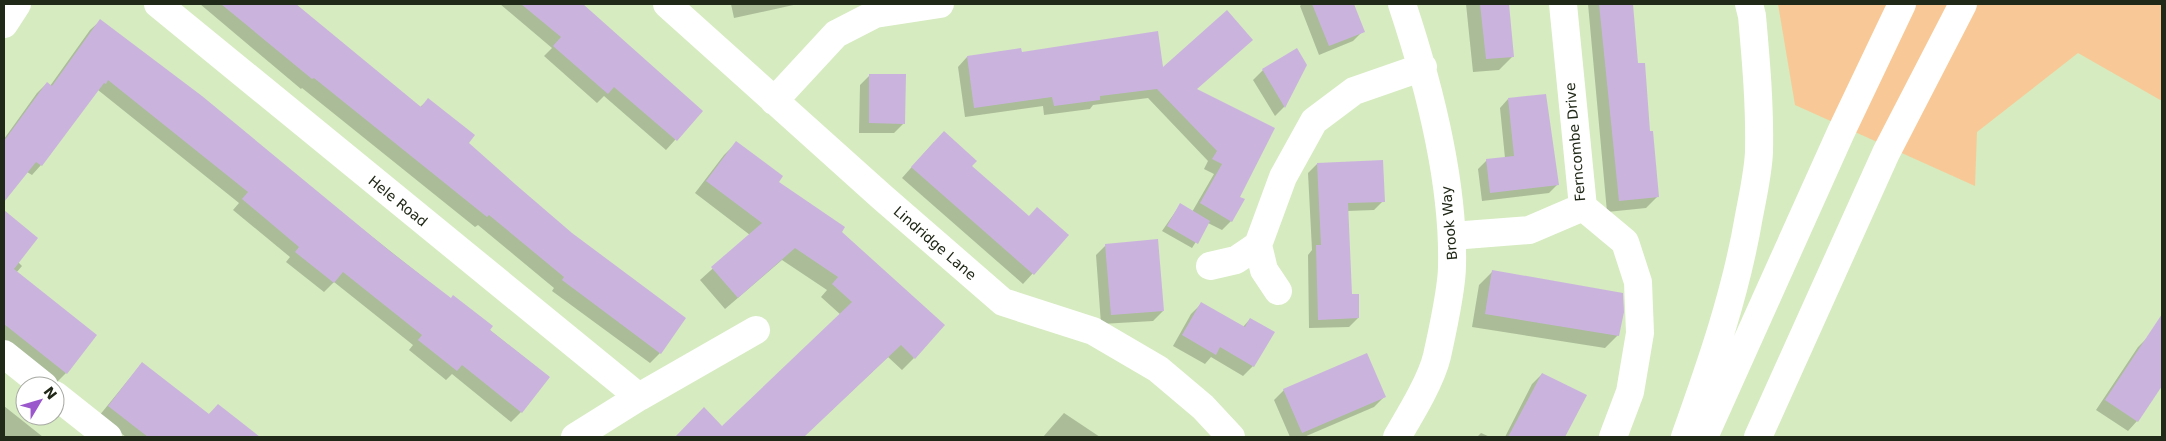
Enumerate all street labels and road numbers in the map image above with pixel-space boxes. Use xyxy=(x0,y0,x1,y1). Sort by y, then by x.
street label: Ferncombe Drive xyxy=(1562,82,1588,202)
street label: Hele Road xyxy=(365,172,431,230)
street label: Brook Way xyxy=(1438,185,1460,261)
street label: Lindridge Lane xyxy=(891,203,979,283)

